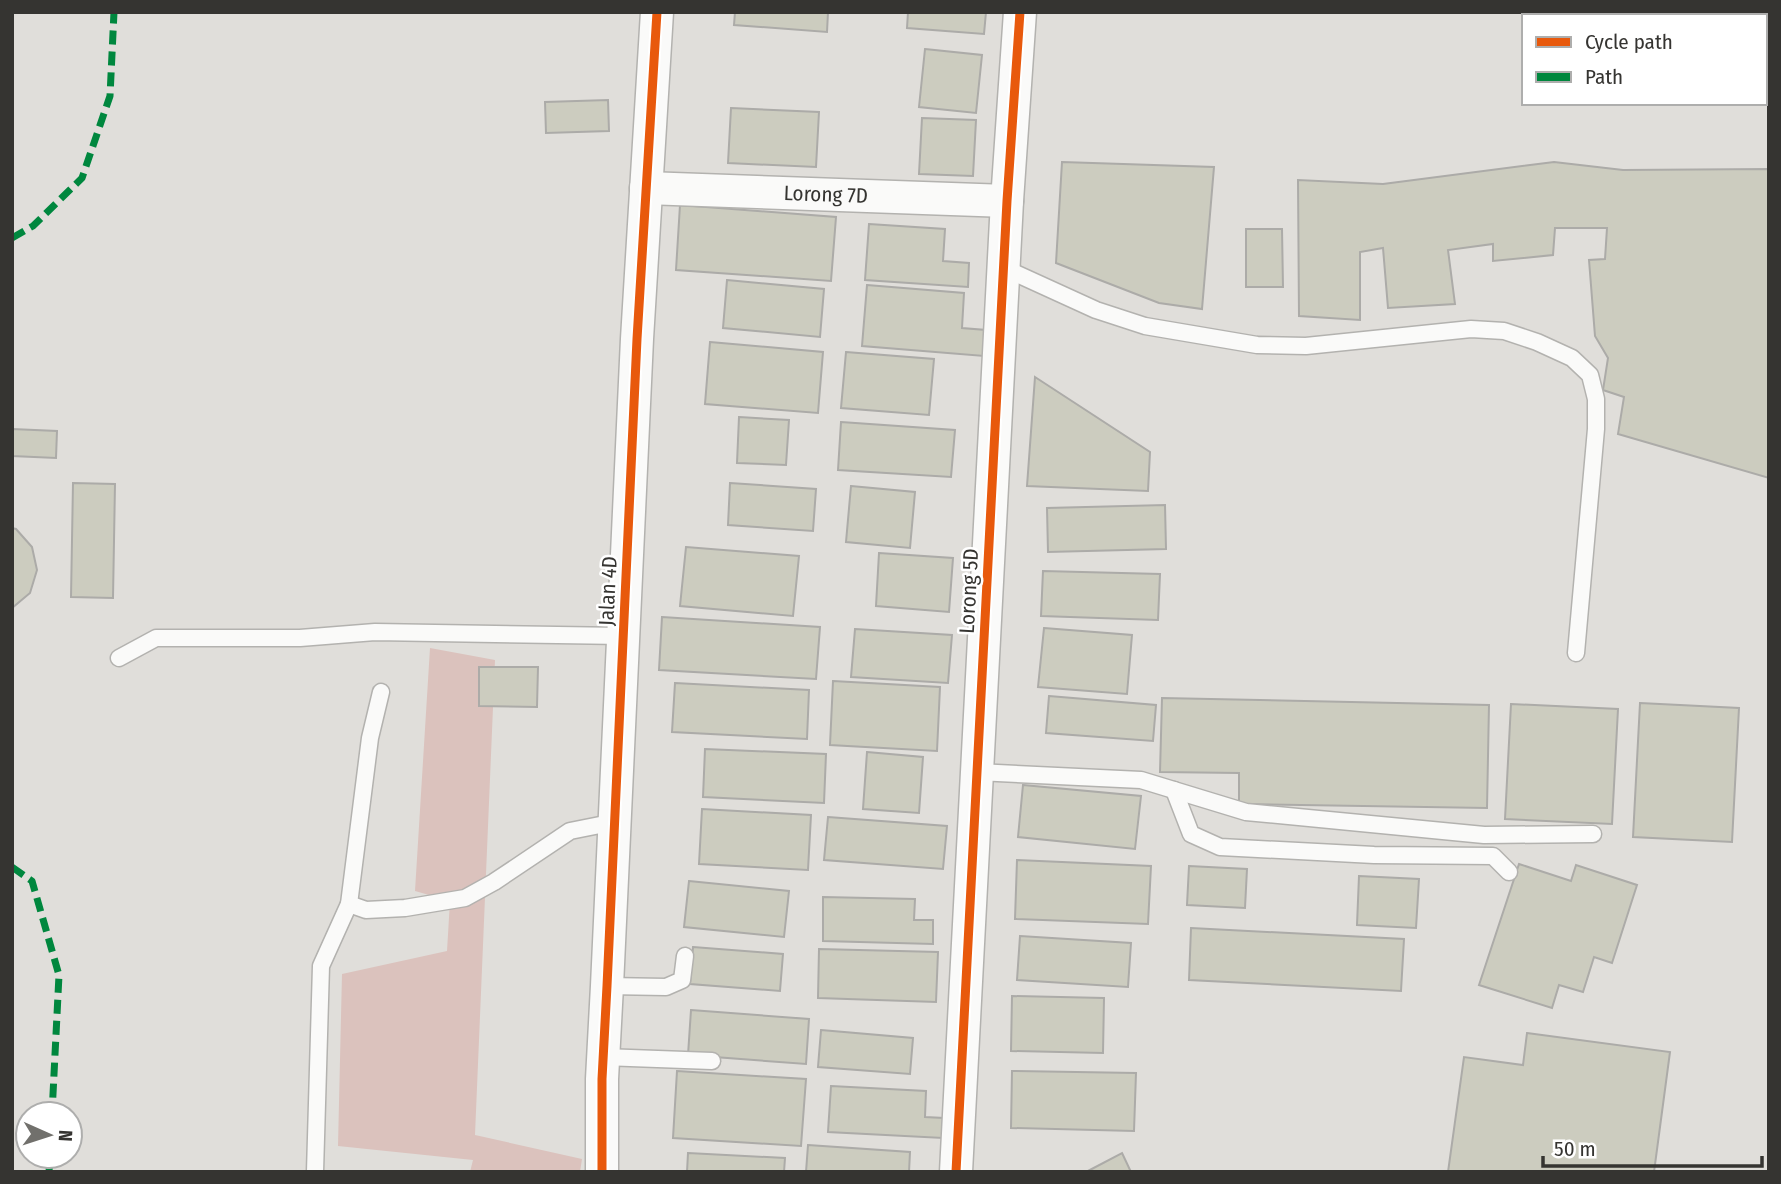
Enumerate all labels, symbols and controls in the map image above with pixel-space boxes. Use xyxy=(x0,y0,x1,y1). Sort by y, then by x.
legend xyxy=(1522,14,1767,105)
text: Cycle path xyxy=(1585,29,1673,55)
text: Path xyxy=(1585,64,1623,90)
street label: Lorong 7D xyxy=(783,180,868,209)
street label: Lorong 5D xyxy=(954,548,984,634)
street label: Jalan 4D xyxy=(593,555,623,627)
north arrow xyxy=(14,1100,84,1170)
scale bar xyxy=(1543,1124,1762,1168)
text: N xyxy=(54,1130,77,1142)
text: 50 m xyxy=(1554,1136,1596,1162)

